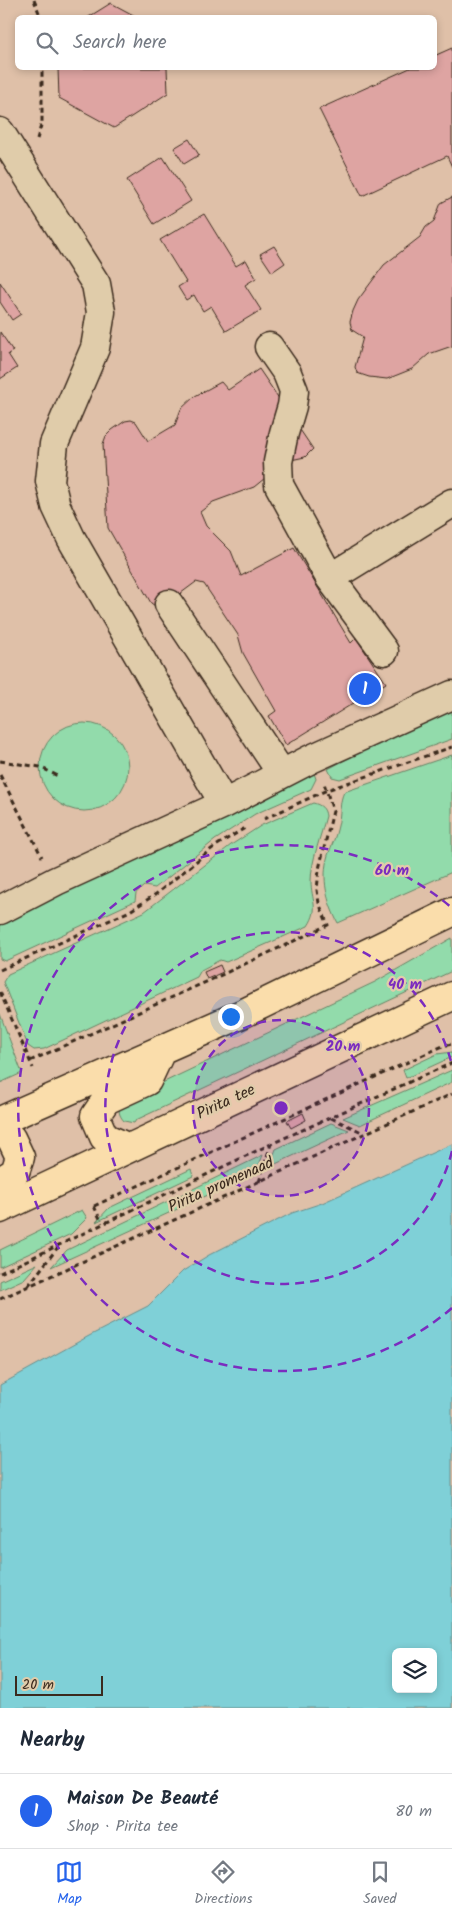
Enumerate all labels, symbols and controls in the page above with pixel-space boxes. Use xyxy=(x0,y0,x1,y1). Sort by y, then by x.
search box xyxy=(15,15,437,70)
text: Search here xyxy=(73,28,167,58)
icon: search xyxy=(33,29,61,57)
pin: 1 xyxy=(349,670,381,708)
text: 60 m xyxy=(375,859,409,883)
text: 40 m xyxy=(388,973,422,997)
your location xyxy=(218,1004,244,1030)
text: 20 m xyxy=(326,1035,360,1059)
street label: Pirita tee xyxy=(192,1078,260,1126)
centre of rings xyxy=(272,1099,290,1117)
street label: Pirita promenaad xyxy=(164,1150,279,1219)
map controls xyxy=(392,1648,437,1693)
button: layers xyxy=(392,1648,437,1693)
scale bar xyxy=(15,1673,102,1696)
text: 20 m xyxy=(22,1674,54,1696)
text: Nearby xyxy=(20,1724,85,1757)
text: Maison De Beauté xyxy=(67,1784,218,1814)
text: 1 xyxy=(34,1799,38,1824)
text: 80 m xyxy=(395,1799,432,1824)
text: Shop · Pirita tee xyxy=(67,1814,178,1839)
tab: Map xyxy=(55,1858,83,1910)
tab: Directions xyxy=(194,1858,252,1910)
tab: Saved xyxy=(363,1858,397,1910)

